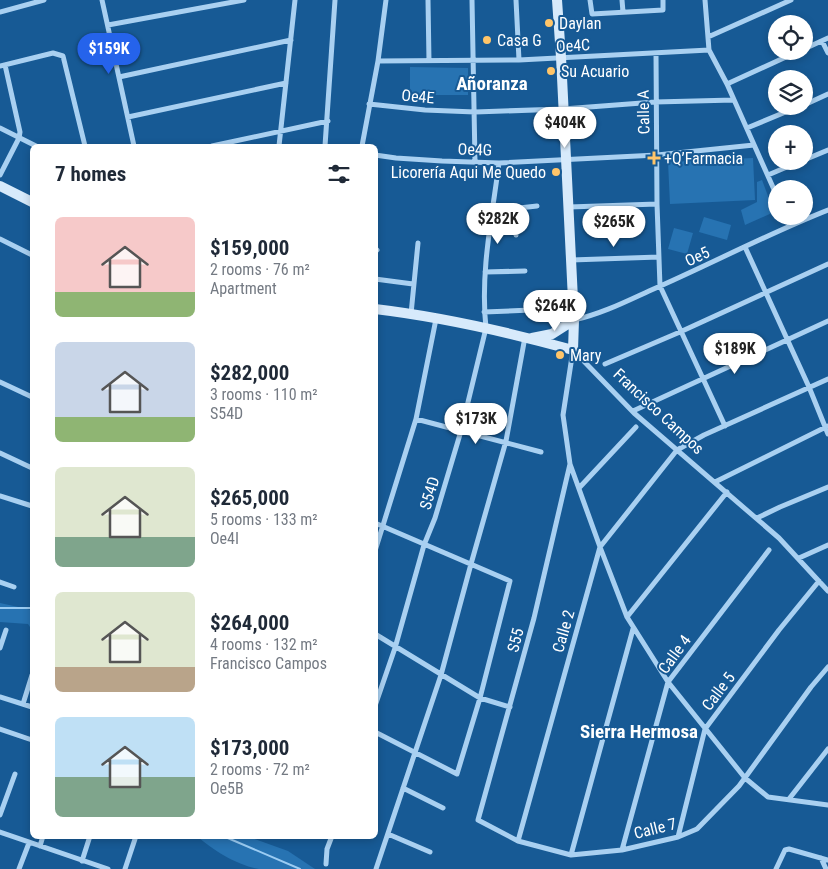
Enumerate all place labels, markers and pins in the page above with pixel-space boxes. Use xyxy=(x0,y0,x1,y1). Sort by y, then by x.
place label: Daylan xyxy=(559,14,601,33)
marker: Daylan xyxy=(543,17,555,29)
place label: Casa G xyxy=(497,31,542,50)
pin: $159K xyxy=(74,32,144,75)
marker: Casa G xyxy=(481,34,493,46)
place label: Su Acuario xyxy=(561,62,629,81)
marker: Su Acuario xyxy=(545,65,557,77)
pin: $404K xyxy=(530,106,600,149)
place label: +Q’Farmacia xyxy=(664,149,743,168)
marker: +Q’Farmacia xyxy=(648,152,660,164)
place label: Licorería Aqui Me Quedo xyxy=(391,163,546,182)
marker: Licorería Aqui Me Quedo xyxy=(550,166,562,178)
pin: $282K xyxy=(463,202,533,245)
pin: $265K xyxy=(579,206,649,248)
pin: $264K xyxy=(520,290,590,332)
pin: $189K xyxy=(700,332,770,375)
place label: Mary xyxy=(570,346,602,365)
marker: Mary xyxy=(554,349,566,361)
pin: $173K xyxy=(441,402,511,445)

